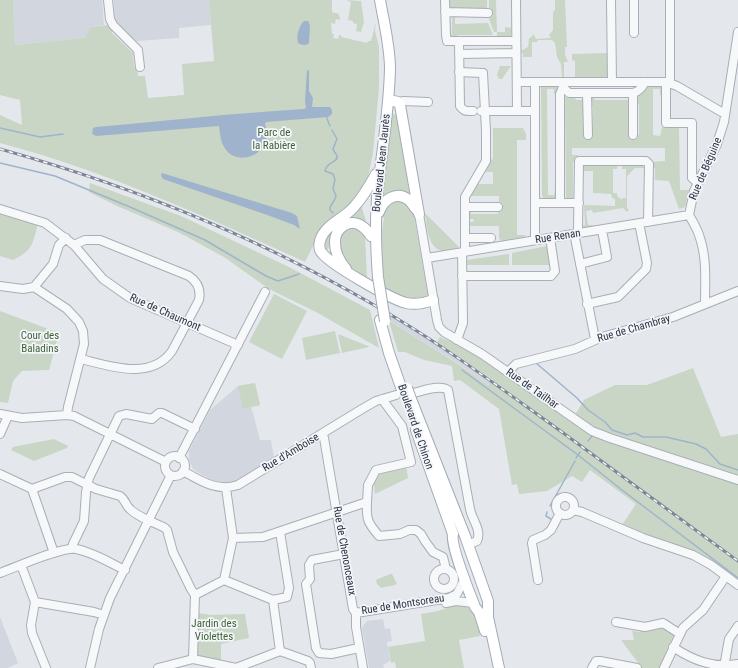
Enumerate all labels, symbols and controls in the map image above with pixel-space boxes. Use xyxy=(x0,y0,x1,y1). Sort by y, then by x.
street label: Boulevard Jean Jaurès xyxy=(370,113,394,213)
park label: Parc de la Rabière xyxy=(253,126,295,152)
street label: Rue de Béguine xyxy=(687,136,725,202)
street label: Rue Renan xyxy=(534,227,582,247)
street label: Rue de Chaumont xyxy=(127,291,203,335)
street label: Rue de Chambray xyxy=(596,312,672,346)
park label: Cour des Baladins xyxy=(21,329,59,355)
street label: Rue de Tailhar xyxy=(503,366,561,412)
street label: Boulevard de Chinon xyxy=(394,383,436,471)
street label: Rue d'Amboise xyxy=(260,431,322,475)
street label: Rue de Chenonceaux xyxy=(330,505,358,597)
street label: Rue de Montsoreau xyxy=(361,592,445,618)
park label: Jardin des Violettes xyxy=(191,617,237,643)

